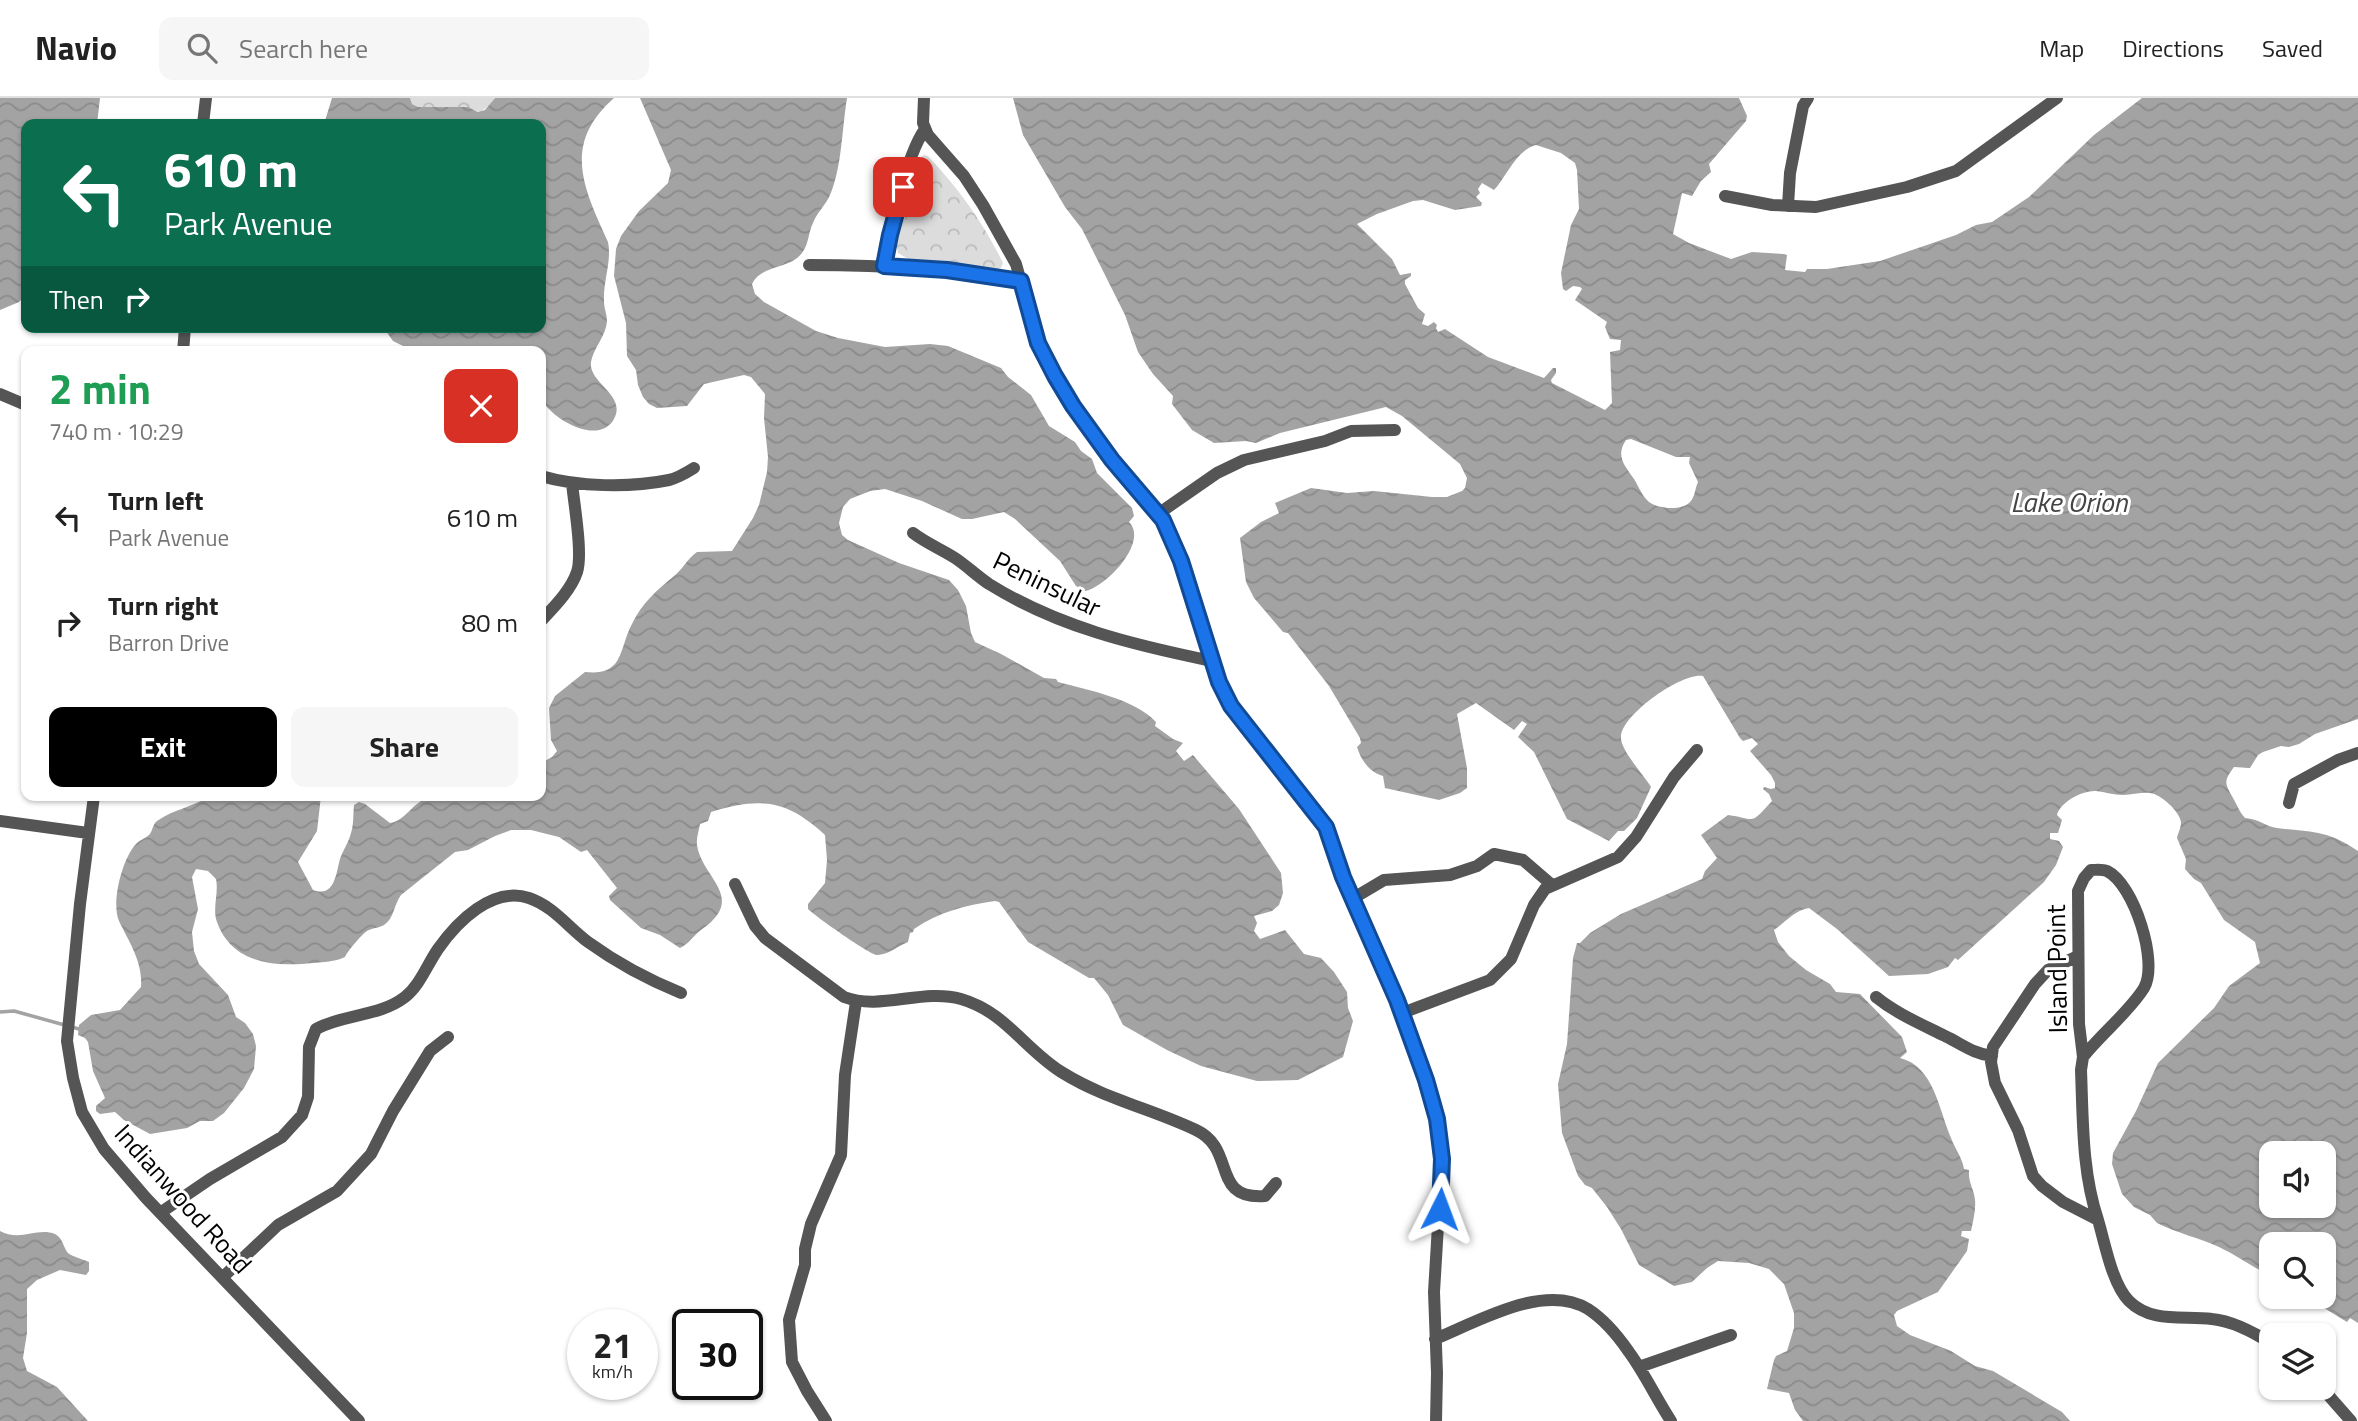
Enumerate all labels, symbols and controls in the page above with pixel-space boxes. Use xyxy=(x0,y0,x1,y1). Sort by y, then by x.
search box xyxy=(159,17,649,80)
text: Navio xyxy=(35,23,117,73)
icon: search xyxy=(183,29,221,67)
text: Search here xyxy=(239,29,368,68)
text: Map xyxy=(2039,30,2084,66)
text: Directions xyxy=(2122,30,2224,66)
text: Saved xyxy=(2262,30,2323,66)
text: 610 m xyxy=(164,131,298,206)
icon: left xyxy=(49,147,140,238)
pin xyxy=(873,157,933,217)
icon: arrive xyxy=(884,168,922,206)
text: Park Avenue xyxy=(164,199,332,247)
text: Then xyxy=(49,280,104,319)
icon: right xyxy=(118,280,156,318)
text: 2 min xyxy=(49,356,151,420)
button: close xyxy=(444,369,518,443)
text: 740 m · 10:29 xyxy=(49,414,184,449)
water label: Lake Orion xyxy=(2011,480,2129,523)
text: Turn left xyxy=(108,481,203,520)
text: 610 m xyxy=(447,498,518,537)
icon: left xyxy=(49,499,87,537)
text: Park Avenue xyxy=(108,520,229,555)
street label: Peninsular xyxy=(987,541,1108,627)
text: Turn right xyxy=(108,586,219,625)
text: 80 m xyxy=(461,603,518,642)
icon: right xyxy=(49,604,87,642)
text: Barron Drive xyxy=(108,625,229,660)
button: Exit xyxy=(49,707,277,787)
button: Share xyxy=(291,707,518,787)
street label: Island Point xyxy=(2036,904,2077,1034)
street label: Indianwood Road xyxy=(105,1115,261,1282)
map controls xyxy=(2259,1141,2336,1400)
button: sound xyxy=(2259,1141,2336,1218)
position arrow xyxy=(1403,1172,1477,1246)
button: search xyxy=(2259,1232,2336,1309)
speed limit sign: 30 xyxy=(672,1309,763,1400)
text: 21 xyxy=(593,1318,632,1372)
button: layers xyxy=(2259,1323,2336,1400)
text: km/h xyxy=(592,1358,633,1385)

